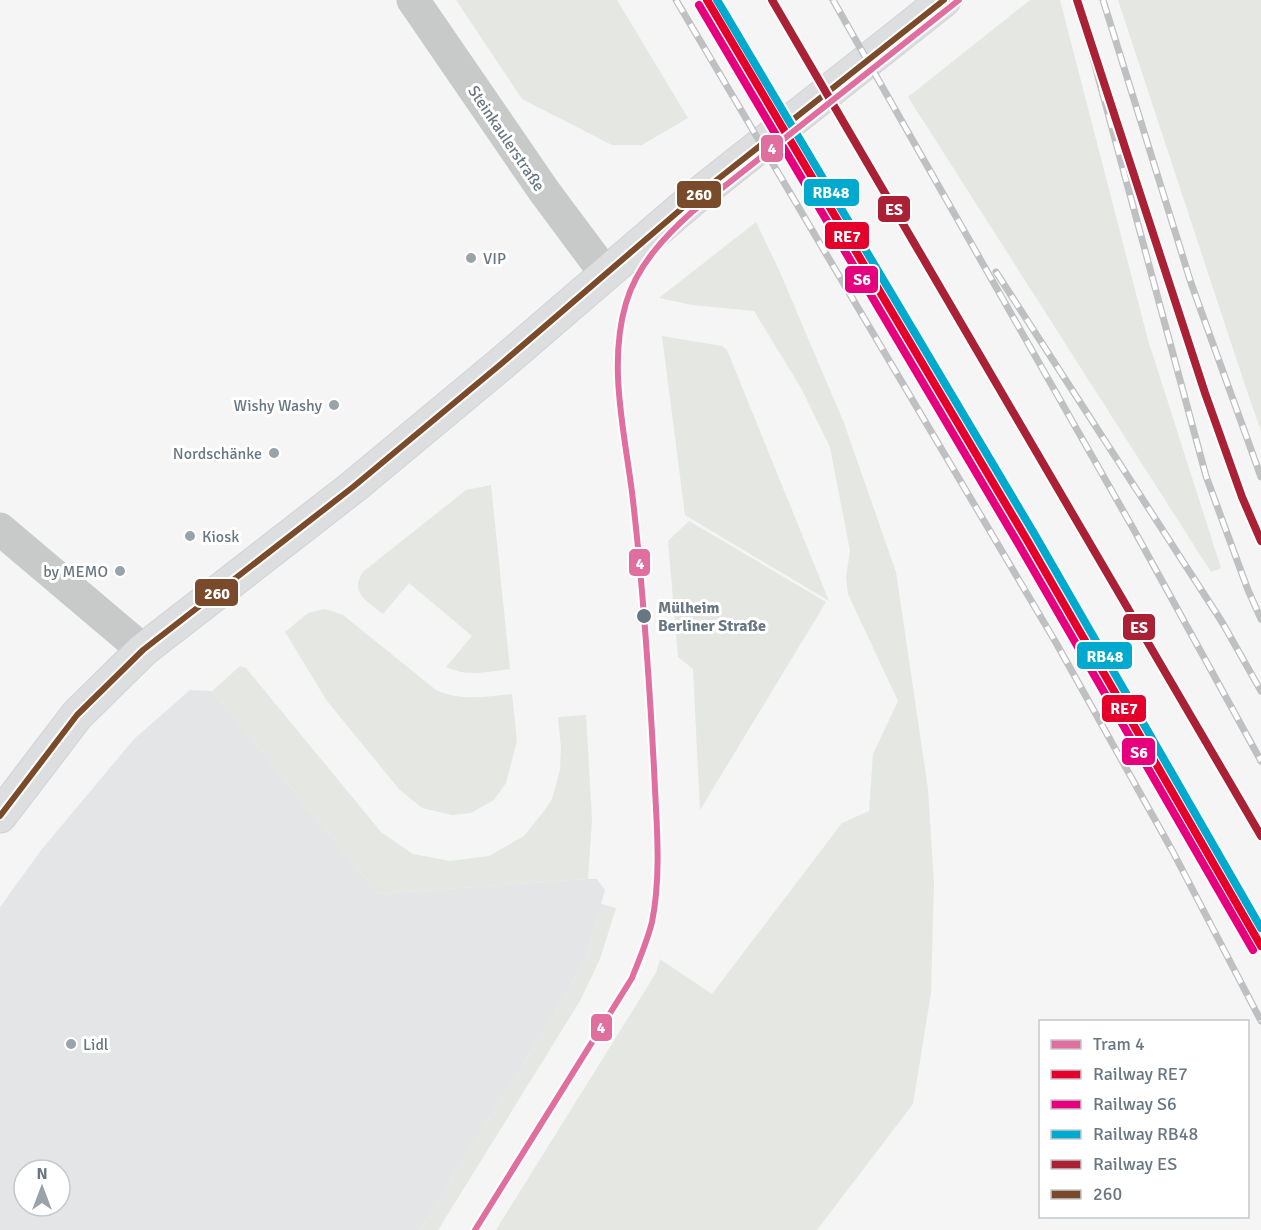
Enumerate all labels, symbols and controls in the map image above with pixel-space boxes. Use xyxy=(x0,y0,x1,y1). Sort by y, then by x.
street label: Steinkaulerstraße xyxy=(463,82,549,195)
line badge: 4 xyxy=(760,134,784,163)
text: 4 xyxy=(768,139,777,159)
line badge: RB48 xyxy=(803,178,860,207)
line badge: 260 xyxy=(676,180,722,209)
text: RB48 xyxy=(813,183,850,203)
text: 260 xyxy=(686,185,712,205)
line badge: ES xyxy=(877,195,911,223)
text: ES xyxy=(885,200,903,220)
line badge: RE7 xyxy=(824,221,870,250)
text: RE7 xyxy=(833,227,861,247)
place label: VIP xyxy=(483,249,506,269)
marker: VIP xyxy=(464,251,478,265)
line badge: S6 xyxy=(844,265,879,294)
text: S6 xyxy=(853,270,871,290)
place label: Wishy Washy xyxy=(234,396,323,416)
marker: Wishy Washy xyxy=(327,398,341,412)
place label: Nordschänke xyxy=(173,444,262,464)
marker: Nordschänke xyxy=(267,446,281,460)
place label: Kiosk xyxy=(202,527,239,547)
marker: Kiosk xyxy=(183,529,197,543)
line badge: 4 xyxy=(628,548,651,577)
text: 4 xyxy=(636,554,645,574)
place label: by MEMO xyxy=(43,562,108,582)
marker: by MEMO xyxy=(113,564,127,578)
line badge: 260 xyxy=(194,578,239,607)
text: 260 xyxy=(204,584,230,604)
place label: Mülheim Berliner Straße xyxy=(658,598,766,636)
marker: Mülheim Berliner Straße xyxy=(635,607,653,625)
line badge: ES xyxy=(1122,613,1156,641)
text: ES xyxy=(1130,618,1148,638)
line badge: RB48 xyxy=(1076,641,1133,670)
text: RB48 xyxy=(1087,647,1124,667)
line badge: RE7 xyxy=(1101,694,1147,723)
text: RE7 xyxy=(1110,699,1138,719)
line badge: S6 xyxy=(1121,737,1156,766)
text: S6 xyxy=(1130,743,1148,763)
line badge: 4 xyxy=(590,1013,613,1042)
text: 4 xyxy=(597,1018,606,1038)
legend xyxy=(1039,1020,1249,1218)
text: Tram 4 xyxy=(1093,1033,1145,1055)
place label: Lidl xyxy=(83,1035,109,1055)
marker: Lidl xyxy=(64,1037,78,1051)
text: Railway RE7 xyxy=(1093,1063,1188,1085)
text: Railway S6 xyxy=(1093,1093,1177,1115)
text: Railway RB48 xyxy=(1093,1123,1198,1145)
text: Railway ES xyxy=(1093,1153,1177,1175)
north arrow xyxy=(12,1158,72,1218)
text: N xyxy=(36,1164,48,1184)
text: 260 xyxy=(1093,1183,1122,1205)

